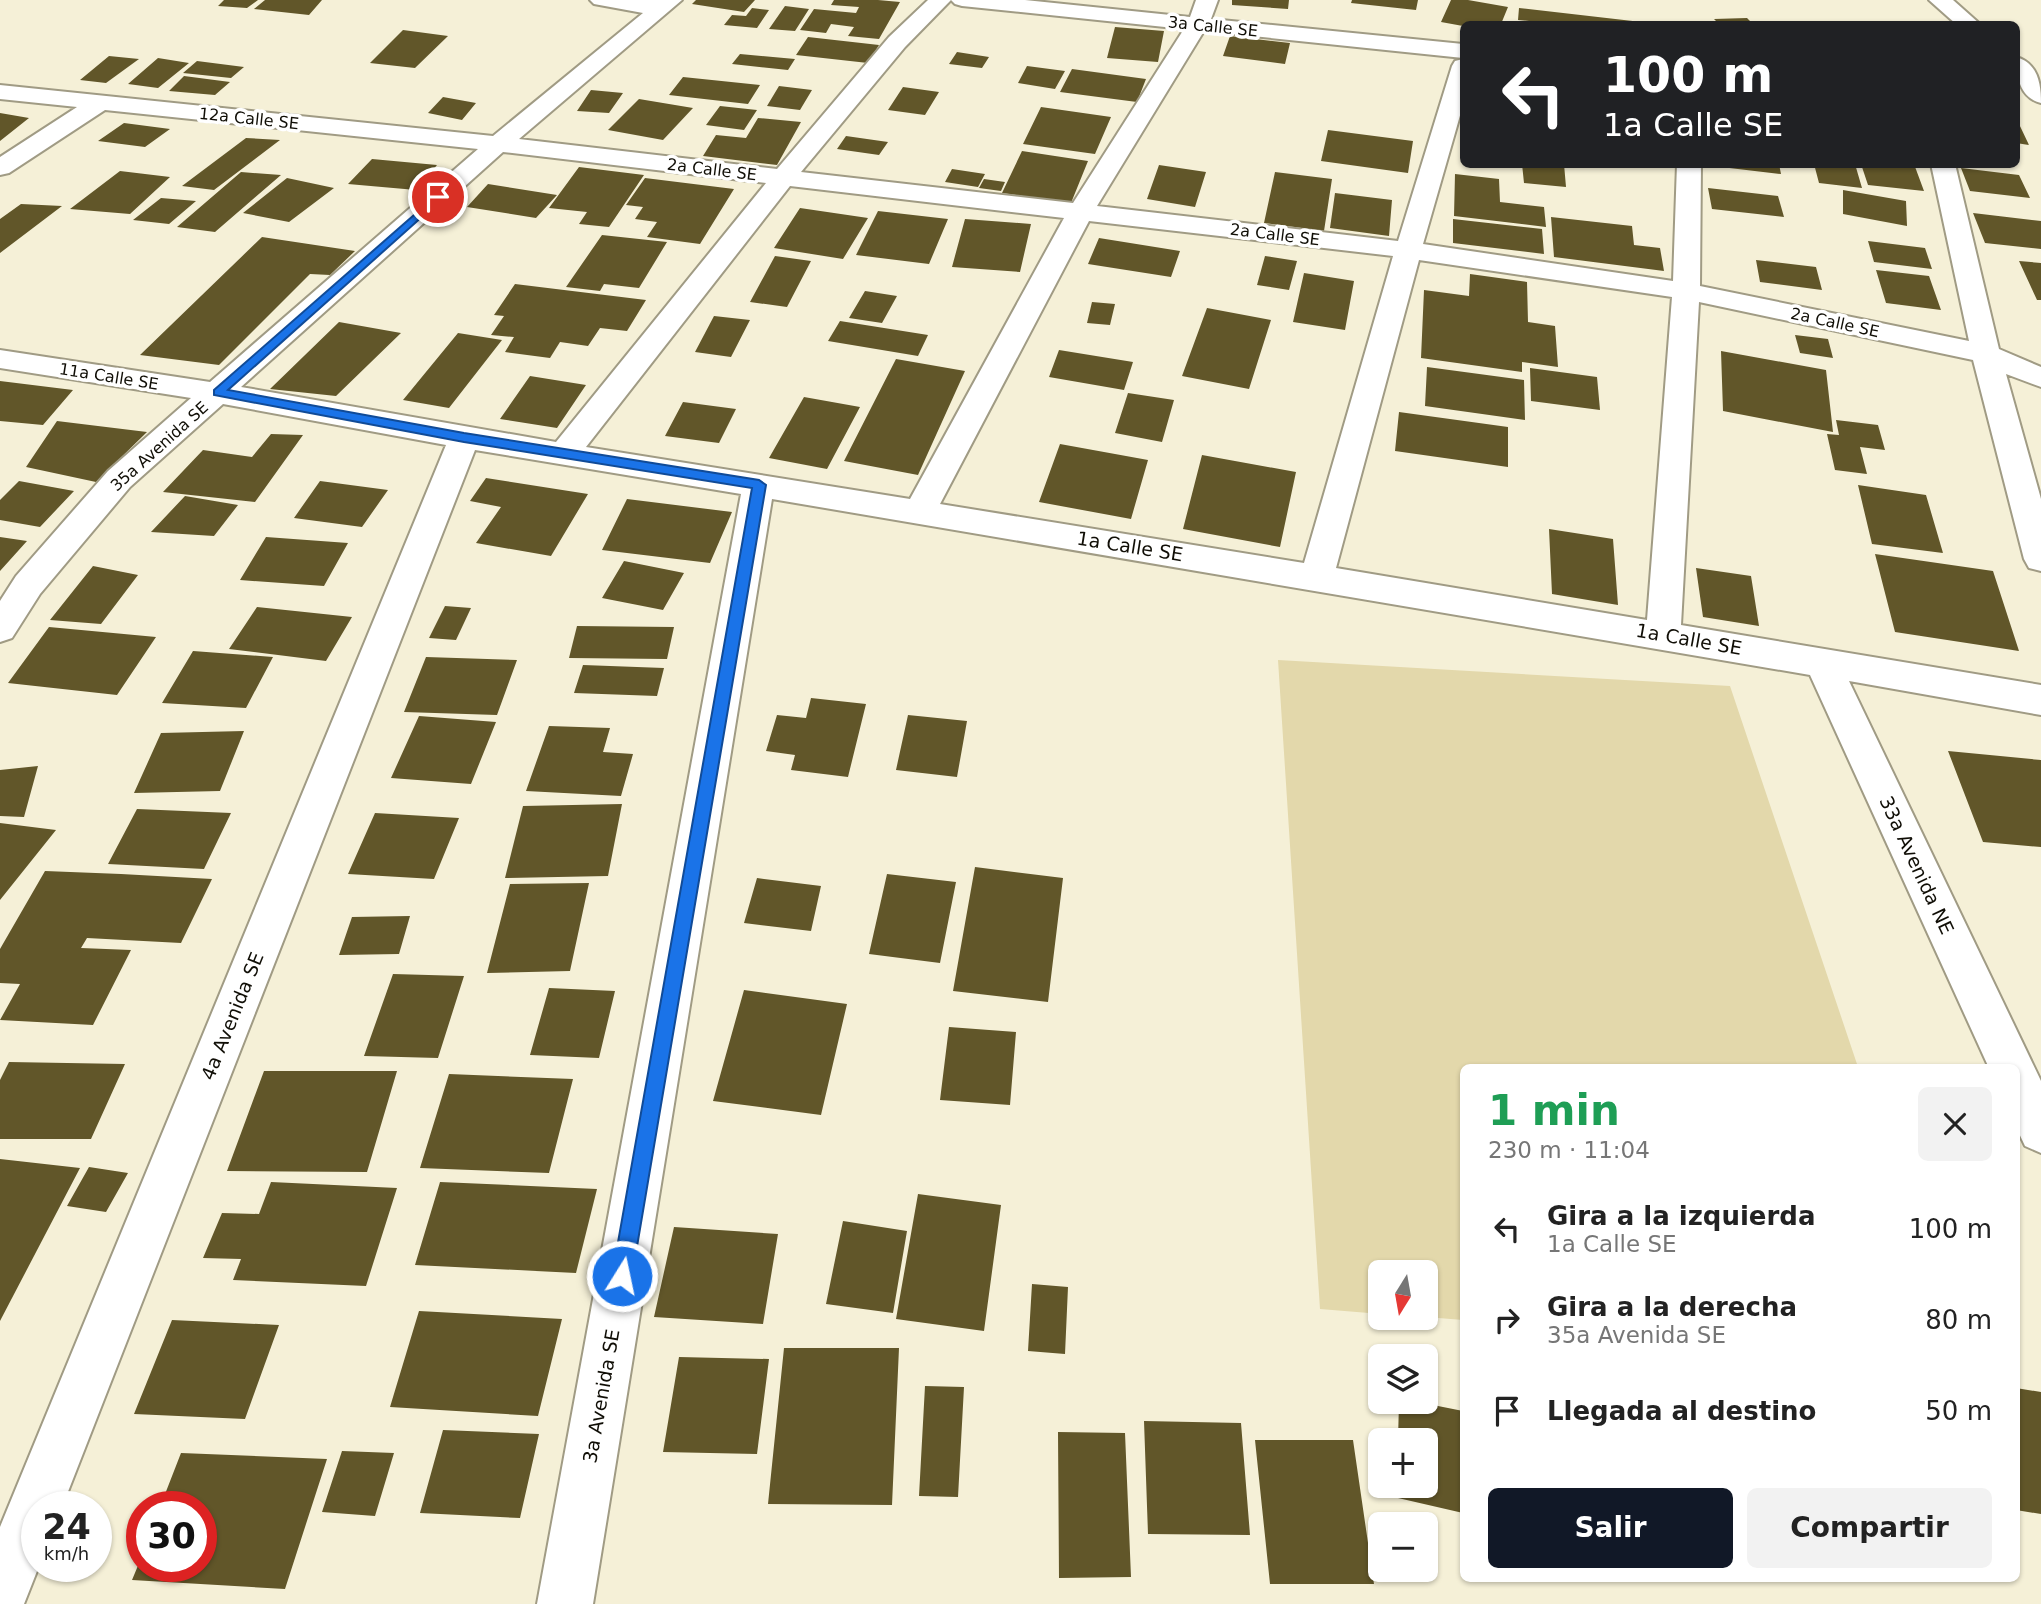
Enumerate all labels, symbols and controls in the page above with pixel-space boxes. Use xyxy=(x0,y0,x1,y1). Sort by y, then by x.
street label: 3a Calle SE xyxy=(1167,12,1259,41)
text: 100 m xyxy=(1603,47,1773,104)
icon: left xyxy=(1488,49,1579,140)
street label: 12a Calle SE xyxy=(198,104,300,133)
text: 1a Calle SE xyxy=(1603,106,1783,144)
street label: 2a Calle SE xyxy=(666,155,758,184)
pin xyxy=(408,167,468,227)
icon: arrive xyxy=(419,178,457,216)
street label: 2a Calle SE xyxy=(1229,220,1321,249)
street label: 2a Calle SE xyxy=(1789,304,1881,341)
street label: 11a Calle SE xyxy=(58,359,160,394)
street label: 35a Avenida SE xyxy=(107,398,212,495)
street label: 1a Calle SE xyxy=(1075,527,1185,565)
street label: 1a Calle SE xyxy=(1634,619,1744,659)
street label: 33a Avenida NE xyxy=(1875,792,1959,938)
street label: 4a Avenida SE xyxy=(196,949,268,1083)
text: 1 min xyxy=(1488,1086,1620,1135)
button: close xyxy=(1918,1087,1992,1161)
text: 230 m · 11:04 xyxy=(1488,1137,1650,1163)
text: Gira a la izquierda xyxy=(1547,1201,1815,1231)
icon: left xyxy=(1488,1210,1526,1248)
text: 100 m xyxy=(1909,1214,1992,1244)
text: 1a Calle SE xyxy=(1547,1231,1677,1257)
position arrow xyxy=(585,1239,659,1313)
north arrow xyxy=(1368,1260,1438,1330)
map controls xyxy=(1368,1260,1438,1582)
text: Gira a la derecha xyxy=(1547,1292,1797,1322)
icon: right xyxy=(1488,1301,1526,1339)
text: 80 m xyxy=(1925,1305,1992,1335)
text: 35a Avenida SE xyxy=(1547,1322,1726,1348)
street label: 3a Avenida SE xyxy=(578,1327,624,1465)
button: layers xyxy=(1368,1344,1438,1414)
icon: arrive xyxy=(1488,1392,1526,1430)
text: Llegada al destino xyxy=(1547,1396,1816,1426)
text: 50 m xyxy=(1925,1396,1992,1426)
button: + xyxy=(1368,1428,1438,1498)
button: Salir xyxy=(1488,1488,1733,1568)
button: Compartir xyxy=(1747,1488,1992,1568)
speed limit sign: 30 xyxy=(126,1491,217,1582)
text: 24 xyxy=(42,1507,91,1547)
button: − xyxy=(1368,1512,1438,1582)
text: km/h xyxy=(44,1543,89,1564)

